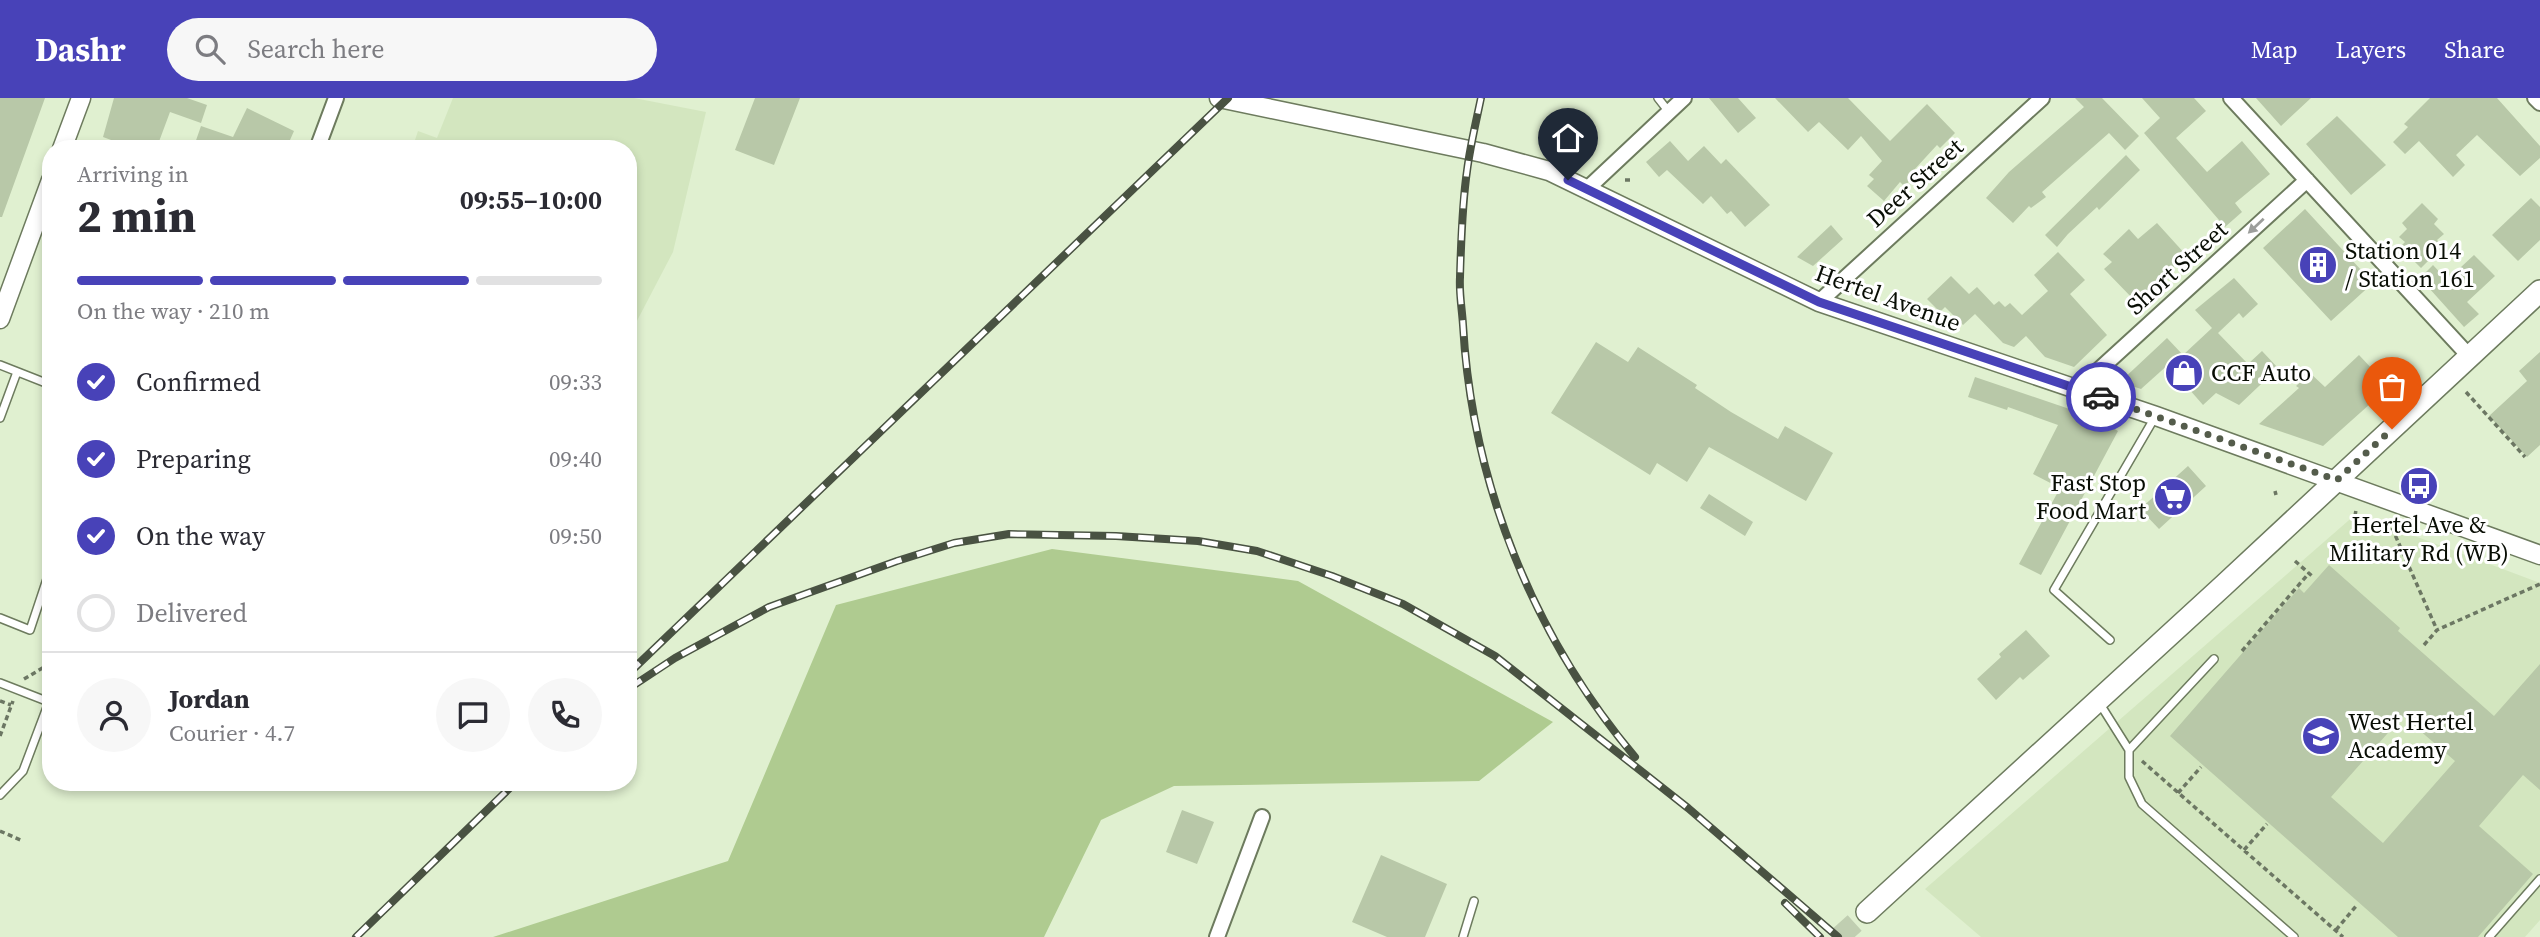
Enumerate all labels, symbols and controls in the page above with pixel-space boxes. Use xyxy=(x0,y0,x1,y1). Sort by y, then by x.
search box xyxy=(167,18,657,81)
text: Dashr xyxy=(35,27,125,72)
icon: search xyxy=(191,30,229,68)
text: Search here xyxy=(247,31,385,67)
text: Map xyxy=(2251,33,2298,66)
text: Layers xyxy=(2336,33,2406,66)
text: Share xyxy=(2444,33,2505,66)
pin xyxy=(1538,108,1598,180)
icon: home xyxy=(1549,119,1587,157)
street label: Deer Street xyxy=(1859,130,1970,235)
text: Arriving in xyxy=(77,158,189,190)
text: 09:55–10:00 xyxy=(460,182,602,218)
text: 2 min xyxy=(77,184,196,247)
street label: Short Street xyxy=(2119,213,2235,322)
one-way arrow xyxy=(2248,218,2265,233)
place label: Station 014 / Station 161 xyxy=(2345,234,2475,295)
building icon: Station 014 / Station 161 xyxy=(2297,244,2339,286)
street label: Hertel Avenue xyxy=(1811,256,1966,339)
text: On the way · 210 m xyxy=(77,295,270,327)
shop icon: CCF Auto xyxy=(2163,352,2205,394)
place label: CCF Auto xyxy=(2211,356,2311,389)
pin xyxy=(2362,357,2422,429)
courier xyxy=(2066,362,2136,432)
icon: check xyxy=(77,363,115,401)
text: Confirmed xyxy=(136,364,261,400)
text: 09:33 xyxy=(549,366,602,398)
icon: bag xyxy=(2373,368,2411,406)
icon: car xyxy=(2082,378,2120,416)
icon: check xyxy=(77,440,115,478)
text: Preparing xyxy=(136,441,251,477)
text: 09:40 xyxy=(549,443,602,475)
bus stop icon: Hertel Ave & Military Rd (WB) xyxy=(2398,465,2440,507)
place label: Fast Stop Food Mart xyxy=(2036,466,2146,527)
supermarket icon: Fast Stop Food Mart xyxy=(2152,476,2194,518)
place label: Hertel Ave & Military Rd (WB) xyxy=(2329,508,2509,569)
icon: check xyxy=(77,517,115,555)
text: On the way xyxy=(136,518,265,554)
text: 09:50 xyxy=(549,520,602,552)
text: Delivered xyxy=(136,595,247,631)
button: person xyxy=(77,678,151,752)
button: chat xyxy=(436,678,510,752)
button: phone xyxy=(528,678,602,752)
text: Jordan xyxy=(169,681,250,717)
place label: West Hertel Academy xyxy=(2348,705,2474,766)
school or university icon: West Hertel Academy xyxy=(2300,715,2342,757)
text: Courier · 4.7 xyxy=(169,717,295,749)

